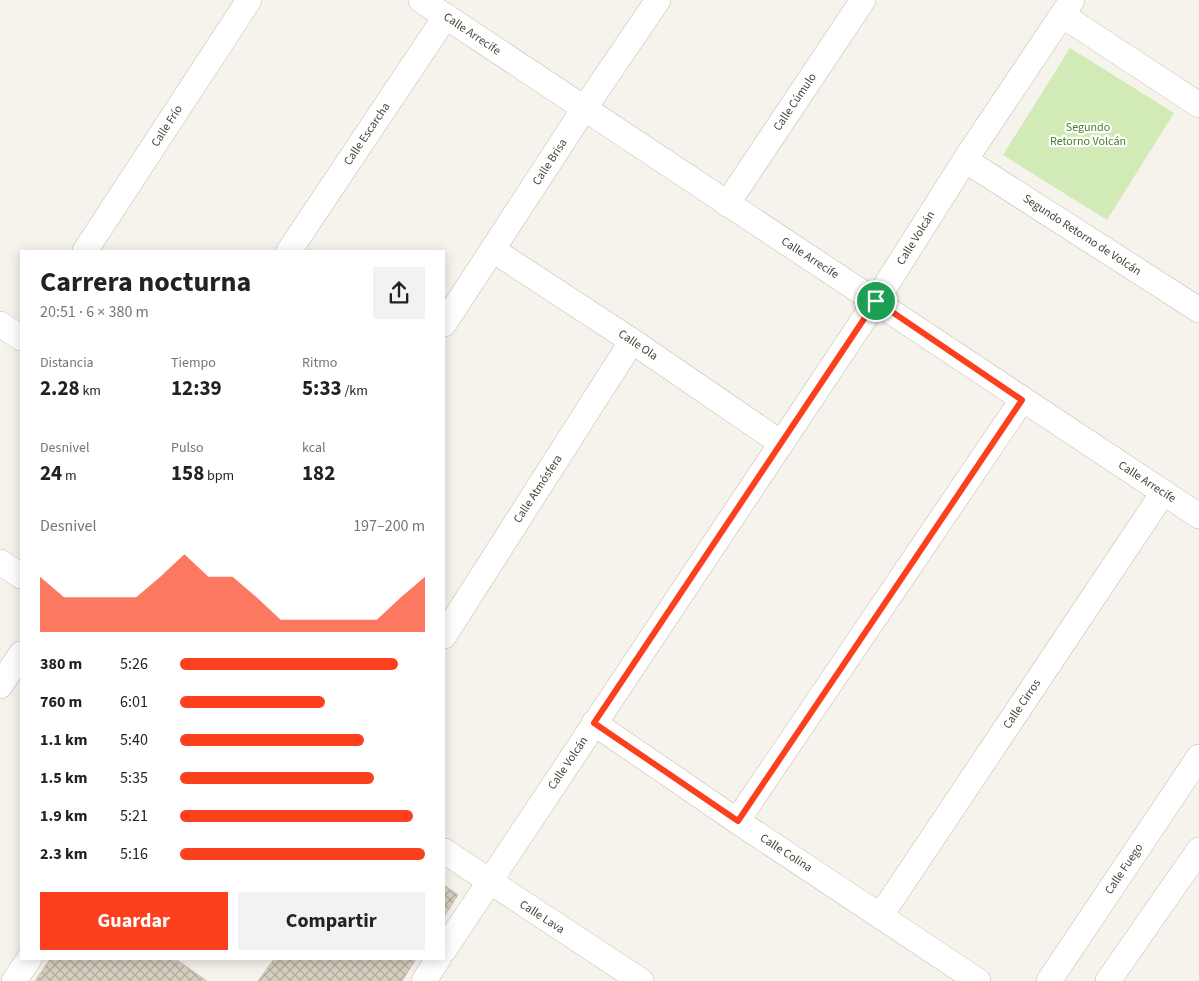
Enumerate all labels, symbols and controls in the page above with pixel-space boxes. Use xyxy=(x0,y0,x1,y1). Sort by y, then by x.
street label: Calle Arrecife xyxy=(440,9,504,59)
street label: Calle Cúmulo xyxy=(769,70,821,134)
street label: Calle Escarcha xyxy=(340,99,394,169)
street label: Calle Frío xyxy=(147,102,187,150)
park label: Segundo Retorno Volcán xyxy=(1050,119,1126,150)
street label: Calle Brisa xyxy=(529,135,571,189)
street label: Segundo Retorno de Volcán xyxy=(1019,190,1145,280)
street label: Calle Volcán xyxy=(893,208,939,268)
street label: Calle Arrecife xyxy=(778,233,842,283)
text: Carrera nocturna xyxy=(40,262,251,302)
button: share xyxy=(373,267,425,319)
pin xyxy=(855,280,897,322)
icon: arrive xyxy=(862,287,890,315)
text: 20:51 · 6 × 380 m xyxy=(40,301,149,323)
street label: Calle Ola xyxy=(615,326,661,364)
text: Distancia xyxy=(40,353,94,373)
text: Tiempo xyxy=(171,353,216,373)
text: Ritmo xyxy=(302,353,337,373)
text: 2.28 xyxy=(40,373,80,403)
text: 12:39 xyxy=(171,373,222,403)
text: 5:33 xyxy=(302,373,342,403)
text: km xyxy=(80,381,101,401)
text: /km xyxy=(342,381,368,401)
text: Desnivel xyxy=(40,438,90,458)
text: Pulso xyxy=(171,438,204,458)
text: kcal xyxy=(302,438,326,458)
street label: Calle Atmósfera xyxy=(509,451,567,527)
street label: Calle Arrecife xyxy=(1115,457,1179,507)
text: 24 xyxy=(40,458,62,488)
text: 158 xyxy=(171,458,204,488)
text: 182 xyxy=(302,458,335,488)
text: m xyxy=(62,466,77,486)
text: bpm xyxy=(204,466,234,486)
text: Desnivel xyxy=(40,515,97,537)
text: 197–200 m xyxy=(353,515,425,537)
text: 380 m xyxy=(40,653,82,675)
text: 5:26 xyxy=(120,653,148,675)
street label: Calle Cirros xyxy=(999,676,1045,732)
text: 760 m xyxy=(40,691,82,713)
text: 6:01 xyxy=(120,691,148,713)
text: 1.1 km xyxy=(40,729,87,751)
text: 5:40 xyxy=(120,729,148,751)
street label: Calle Volcán xyxy=(544,733,592,793)
text: 1.5 km xyxy=(40,767,87,789)
text: 5:35 xyxy=(120,767,148,789)
text: 1.9 km xyxy=(40,805,87,827)
text: 5:21 xyxy=(120,805,148,827)
street label: Calle Colina xyxy=(756,830,816,876)
street label: Calle Fuego xyxy=(1101,840,1147,898)
text: 2.3 km xyxy=(40,843,87,865)
text: 5:16 xyxy=(120,843,148,865)
button: Guardar xyxy=(40,892,228,950)
button: Compartir xyxy=(238,892,425,950)
street label: Calle Lava xyxy=(516,896,568,938)

